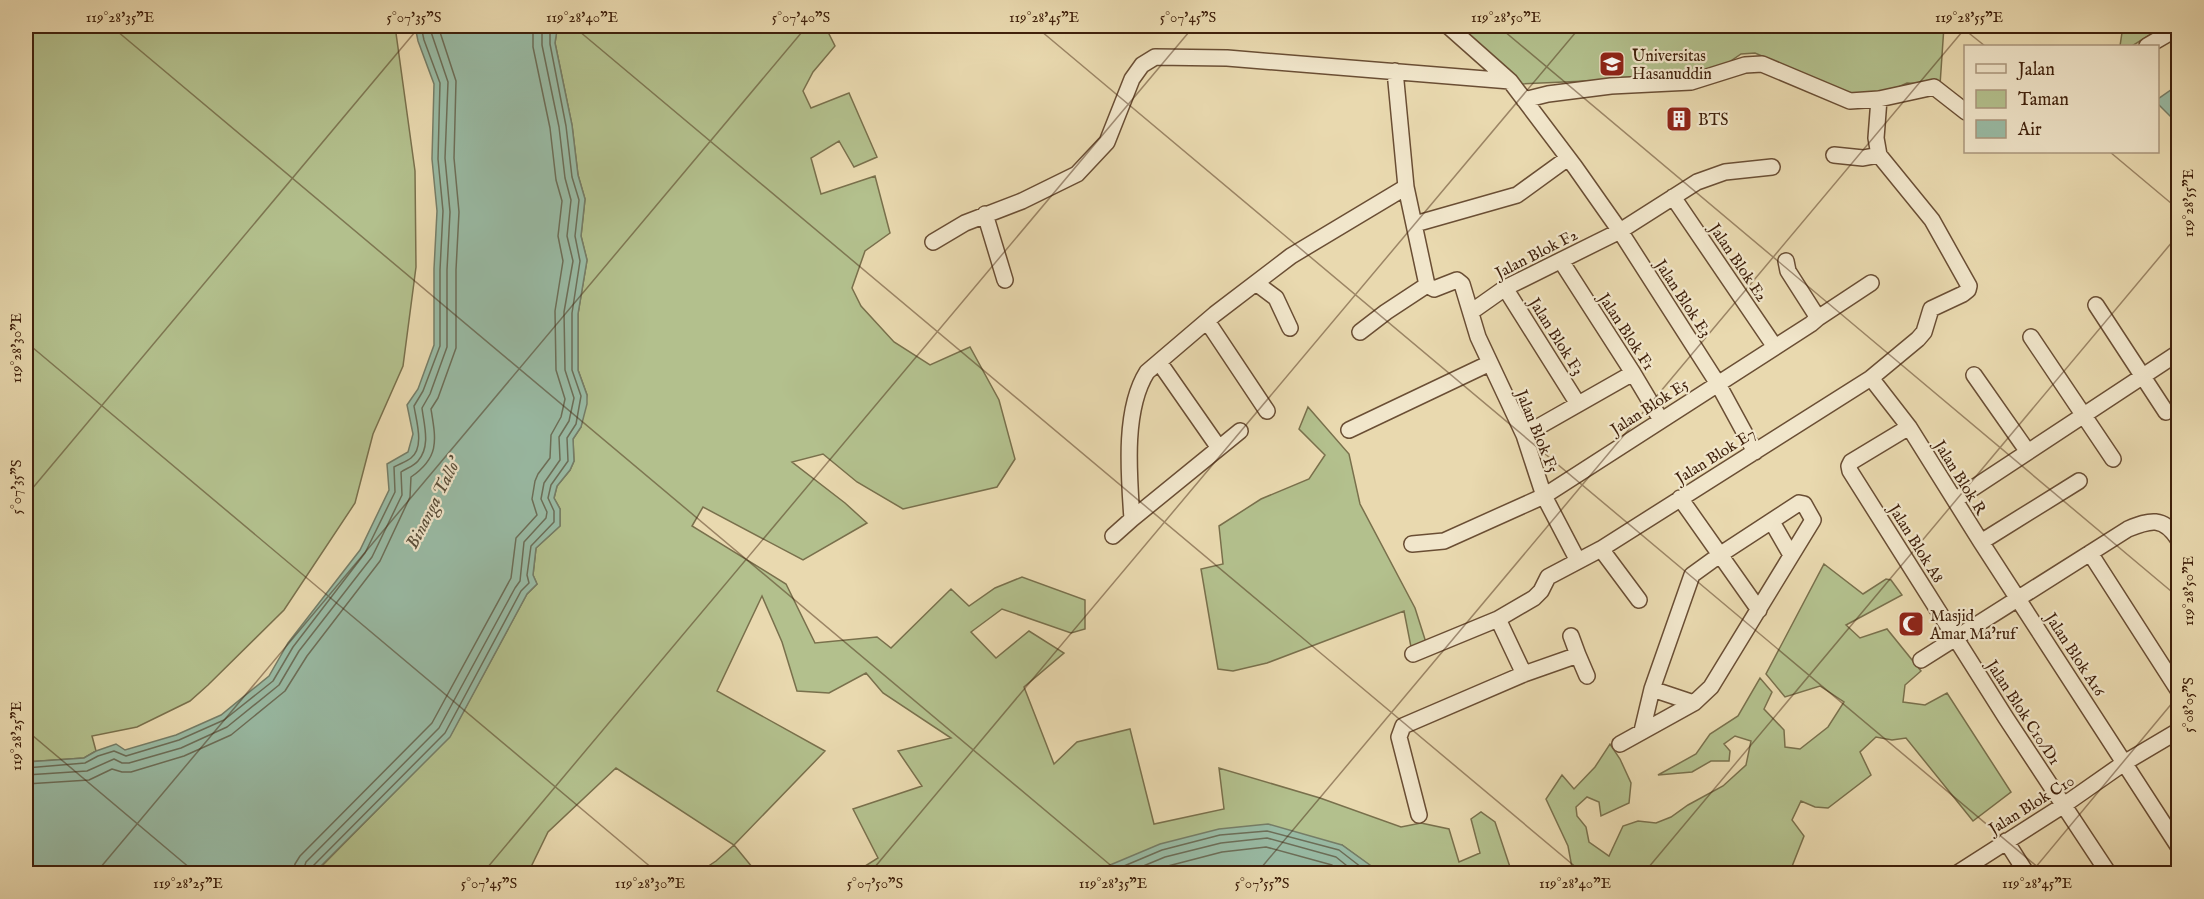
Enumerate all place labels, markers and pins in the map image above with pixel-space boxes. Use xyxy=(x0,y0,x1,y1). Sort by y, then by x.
place label: Universitas Hasanuddin xyxy=(1632,47,1712,85)
school or university icon: Universitas Hasanuddin xyxy=(1597,49,1627,79)
building icon: BTS xyxy=(1664,104,1694,134)
place label: BTS xyxy=(1698,111,1728,131)
place label: Masjid Amar Ma'ruf xyxy=(1929,607,2019,645)
mosque icon: Masjid Amar Ma'ruf xyxy=(1896,609,1926,639)

